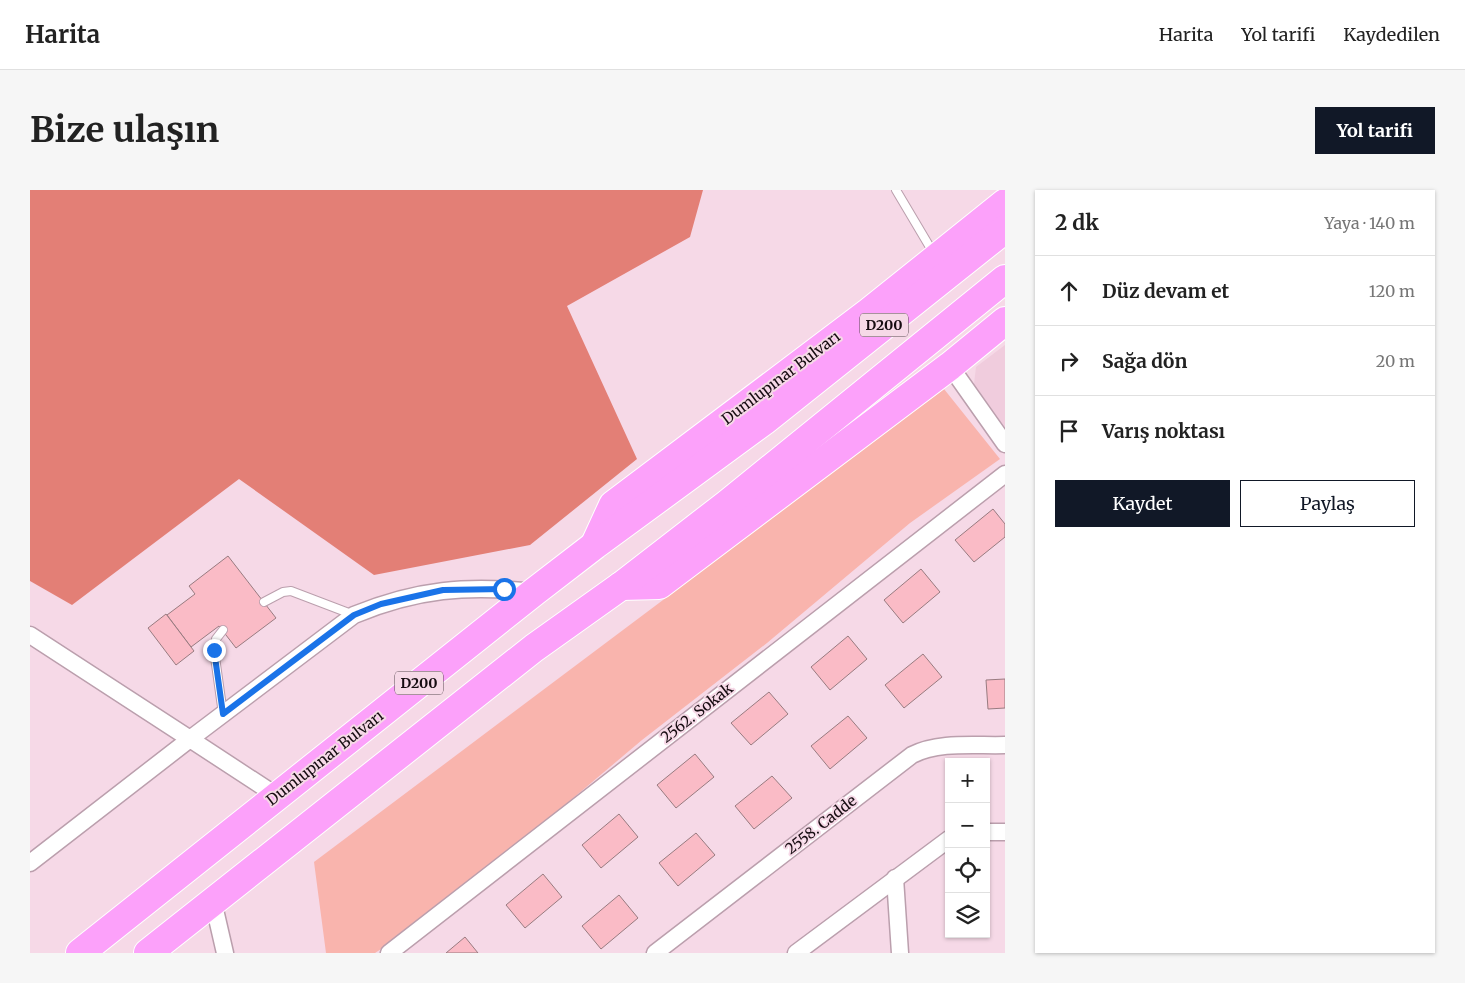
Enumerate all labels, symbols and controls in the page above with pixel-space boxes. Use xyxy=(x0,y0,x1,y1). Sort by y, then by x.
text: Harita xyxy=(25,19,100,50)
text: Harita xyxy=(1159,23,1213,46)
text: Yol tarifi xyxy=(1241,23,1315,46)
text: Kaydedilen xyxy=(1343,23,1440,46)
button: Yol tarifi xyxy=(1315,107,1435,154)
text: Bize ulaşın xyxy=(30,108,219,152)
text: 2 dk xyxy=(1055,209,1099,236)
text: Yaya · 140 m xyxy=(1324,213,1415,233)
icon: ahead xyxy=(1055,277,1083,305)
text: Düz devam et xyxy=(1102,279,1229,303)
text: 120 m xyxy=(1369,281,1415,301)
road number: D200 xyxy=(860,314,908,336)
street label: Dumlupınar Bulvarı xyxy=(718,327,844,428)
icon: right xyxy=(1055,347,1083,375)
text: Sağa dön xyxy=(1102,349,1187,373)
text: 20 m xyxy=(1376,351,1415,371)
icon: arrive xyxy=(1055,417,1083,445)
text: Varış noktası xyxy=(1102,419,1225,443)
button: Kaydet xyxy=(1055,480,1230,527)
button: Paylaş xyxy=(1240,480,1415,527)
route start xyxy=(493,578,516,601)
route end xyxy=(203,639,226,662)
road number: D200 xyxy=(395,672,443,694)
street label: 2562. Sokak xyxy=(657,678,737,747)
street label: Dumlupınar Bulvarı xyxy=(262,706,387,809)
map controls xyxy=(945,758,990,938)
button: + xyxy=(945,758,990,803)
street label: 2558. Cadde xyxy=(781,791,860,858)
button: − xyxy=(945,803,990,848)
button: locate xyxy=(945,848,990,893)
button: layers xyxy=(945,893,990,938)

